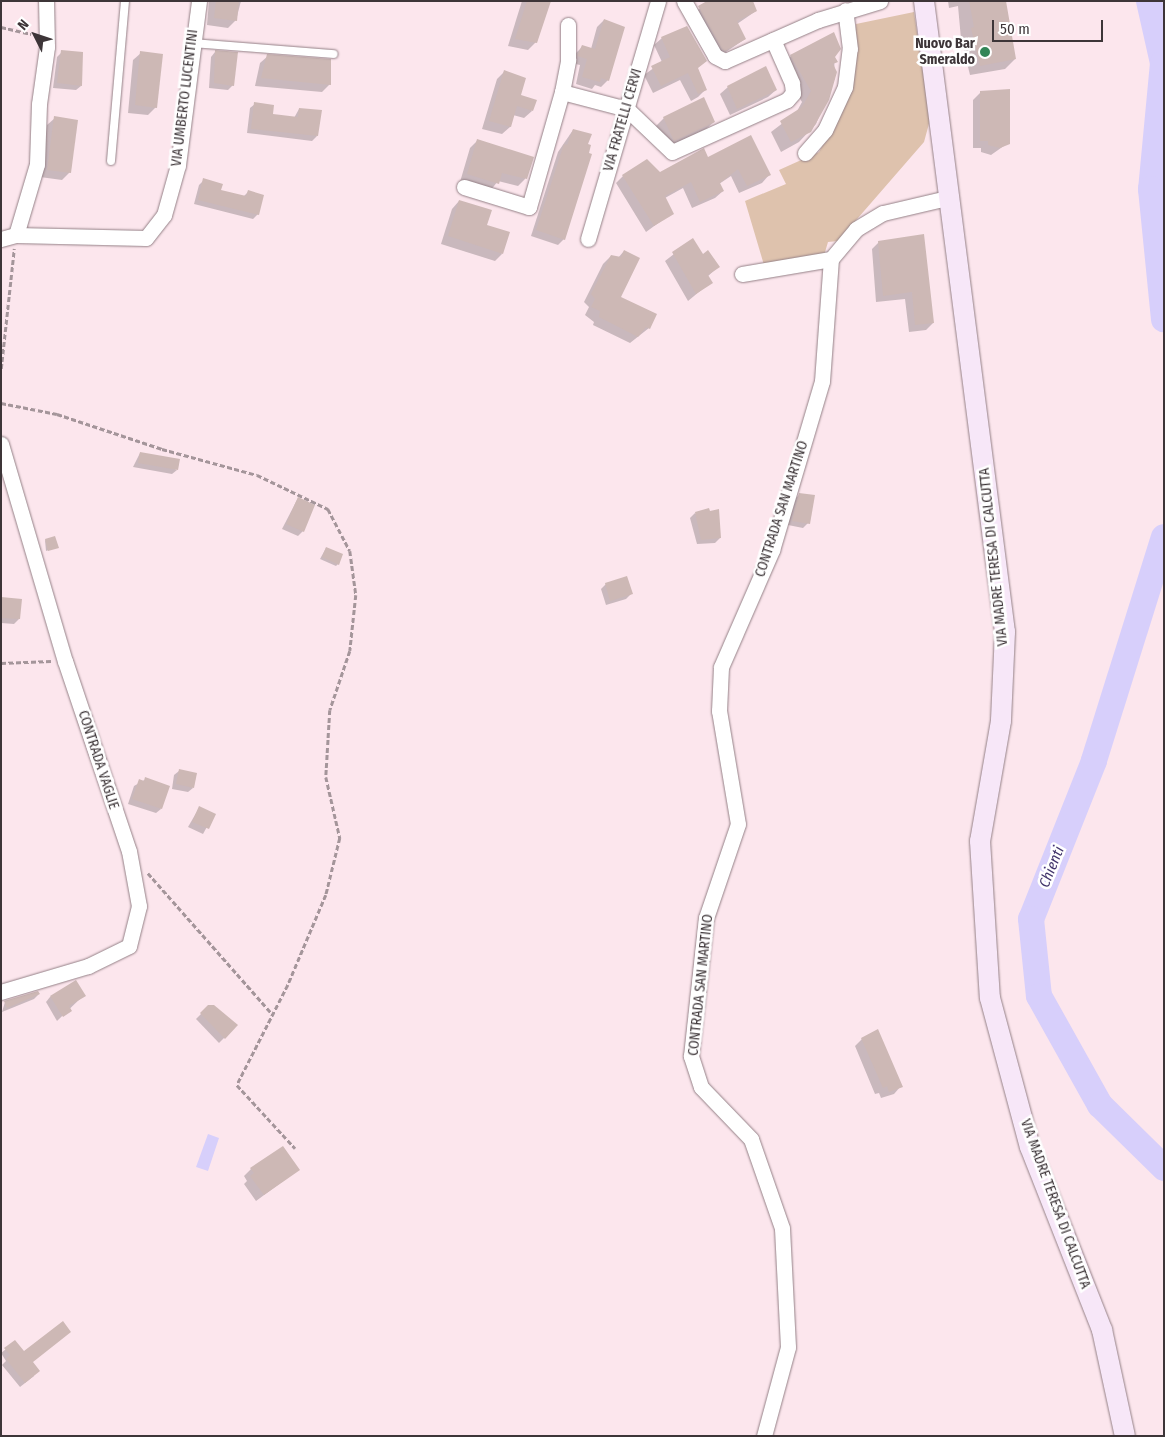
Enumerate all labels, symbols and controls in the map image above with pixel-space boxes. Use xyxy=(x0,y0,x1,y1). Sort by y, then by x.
north arrow xyxy=(10,10,60,60)
scale bar xyxy=(995,10,1106,42)
text: N xyxy=(14,16,32,34)
text: 50 m xyxy=(1000,20,1030,38)
street label: VIA UMBERTO LUCENTINI xyxy=(168,29,202,167)
place label: Nuovo Bar Smeraldo xyxy=(915,36,975,68)
marker: Nuovo Bar Smeraldo xyxy=(979,46,991,58)
street label: VIA FRATELLI CERVI xyxy=(600,67,646,173)
street label: CONTRADA SAN MARTINO xyxy=(752,439,812,579)
street label: VIA MADRE TERESA DI CALCUTTA xyxy=(976,467,1012,647)
street label: CONTRADA VAGLIE xyxy=(74,708,122,812)
water label: Chienti xyxy=(1036,844,1068,890)
street label: CONTRADA SAN MARTINO xyxy=(685,913,717,1057)
street label: VIA MADRE TERESA DI CALCUTTA xyxy=(1016,1117,1094,1291)

